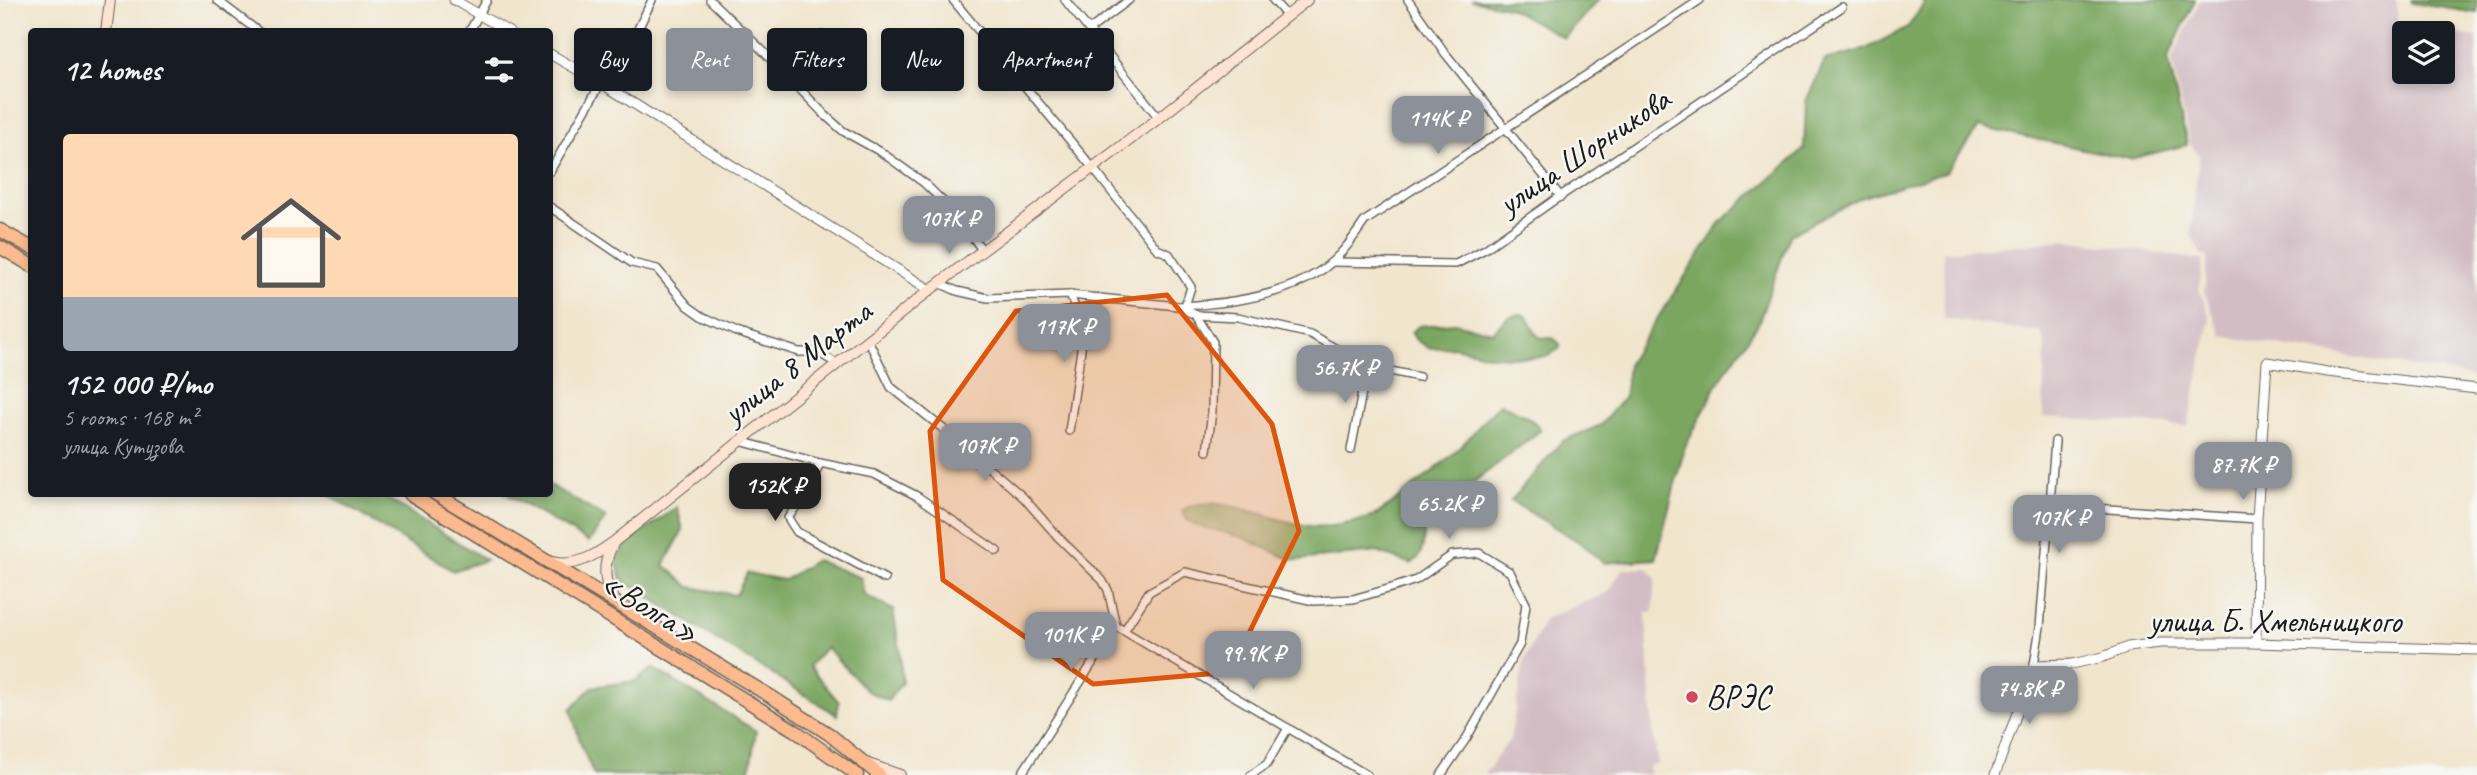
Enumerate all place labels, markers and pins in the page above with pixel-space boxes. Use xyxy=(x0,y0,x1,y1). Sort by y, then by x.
pin: 114K ₽ xyxy=(1381,96,1495,156)
pin: 107K ₽ xyxy=(892,196,1006,256)
pin: 117K ₽ xyxy=(1007,304,1121,364)
pin: 56.7K ₽ xyxy=(1280,346,1410,405)
pin: 107K ₽ xyxy=(928,424,1042,483)
pin: 87.7K ₽ xyxy=(2178,442,2308,502)
pin: 152K ₽ xyxy=(718,463,832,523)
pin: 65.2K ₽ xyxy=(1384,482,1514,541)
pin: 107K ₽ xyxy=(2002,496,2116,555)
pin: 101K ₽ xyxy=(1014,612,1128,672)
pin: 99.9K ₽ xyxy=(1188,632,1318,691)
pin: 74.8K ₽ xyxy=(1964,666,2094,726)
place label: ВРЭС xyxy=(1706,676,1773,718)
marker: ВРЭС xyxy=(1684,689,1700,705)

